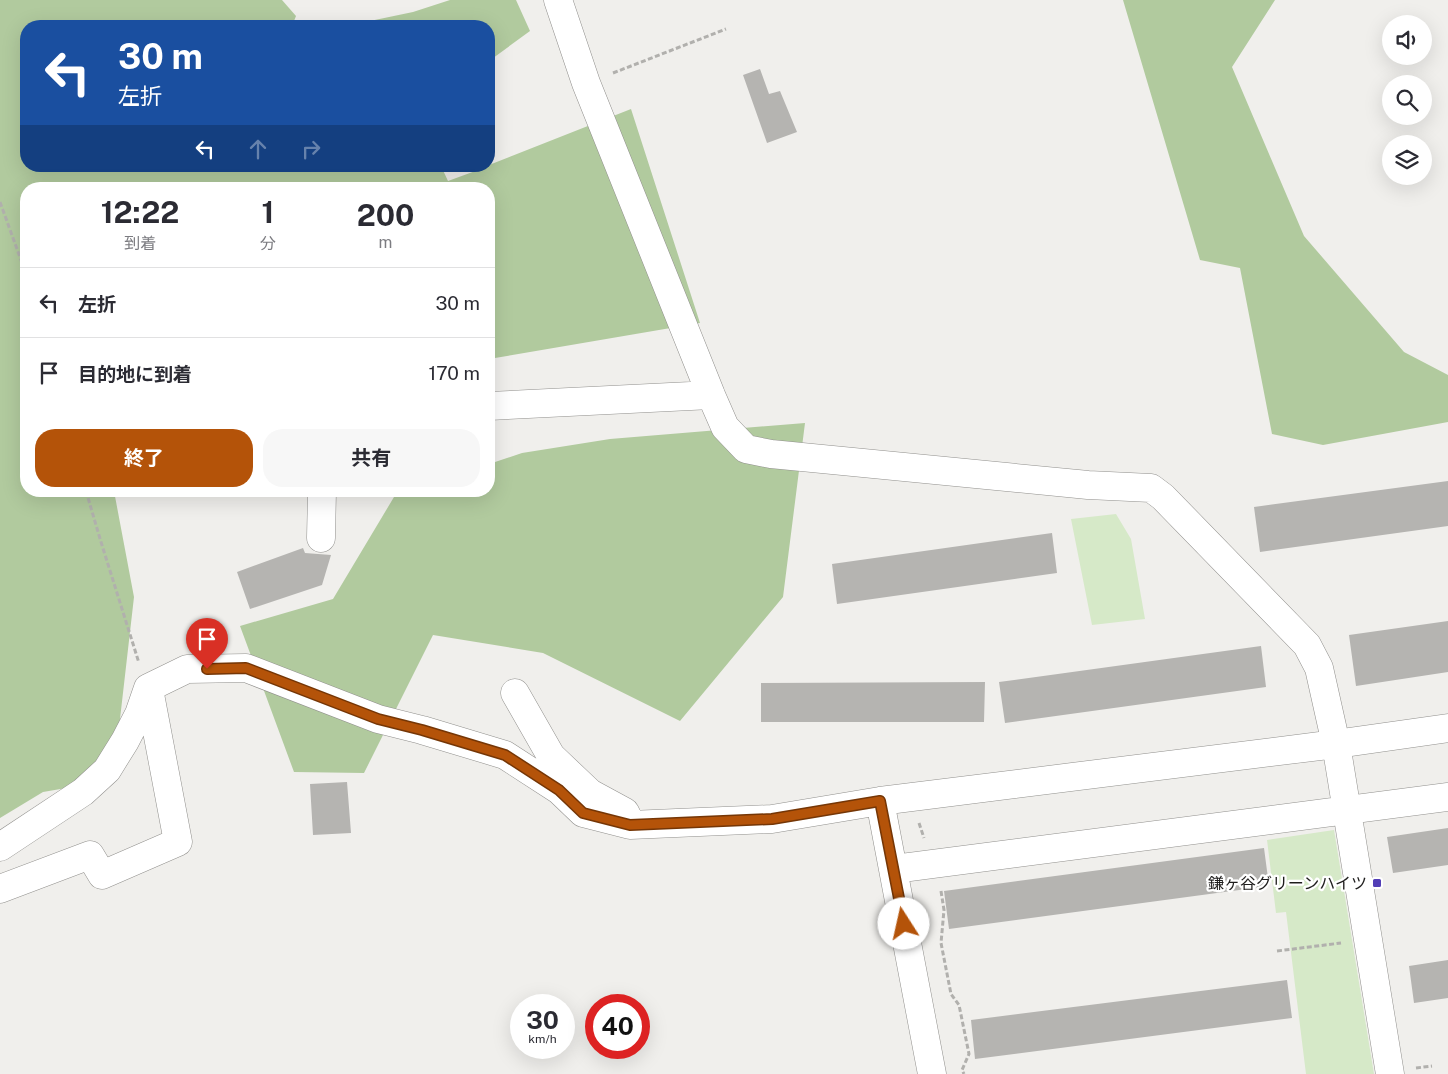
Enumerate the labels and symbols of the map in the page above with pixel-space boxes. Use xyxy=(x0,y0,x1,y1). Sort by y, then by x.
pin xyxy=(186,618,228,669)
place label: 鎌ヶ谷グリーンハイツ xyxy=(1208,874,1367,893)
marker: 鎌ヶ谷グリーンハイツ xyxy=(1371,877,1383,889)
position arrow xyxy=(877,897,929,949)
speed limit sign: 40 xyxy=(585,994,650,1059)

